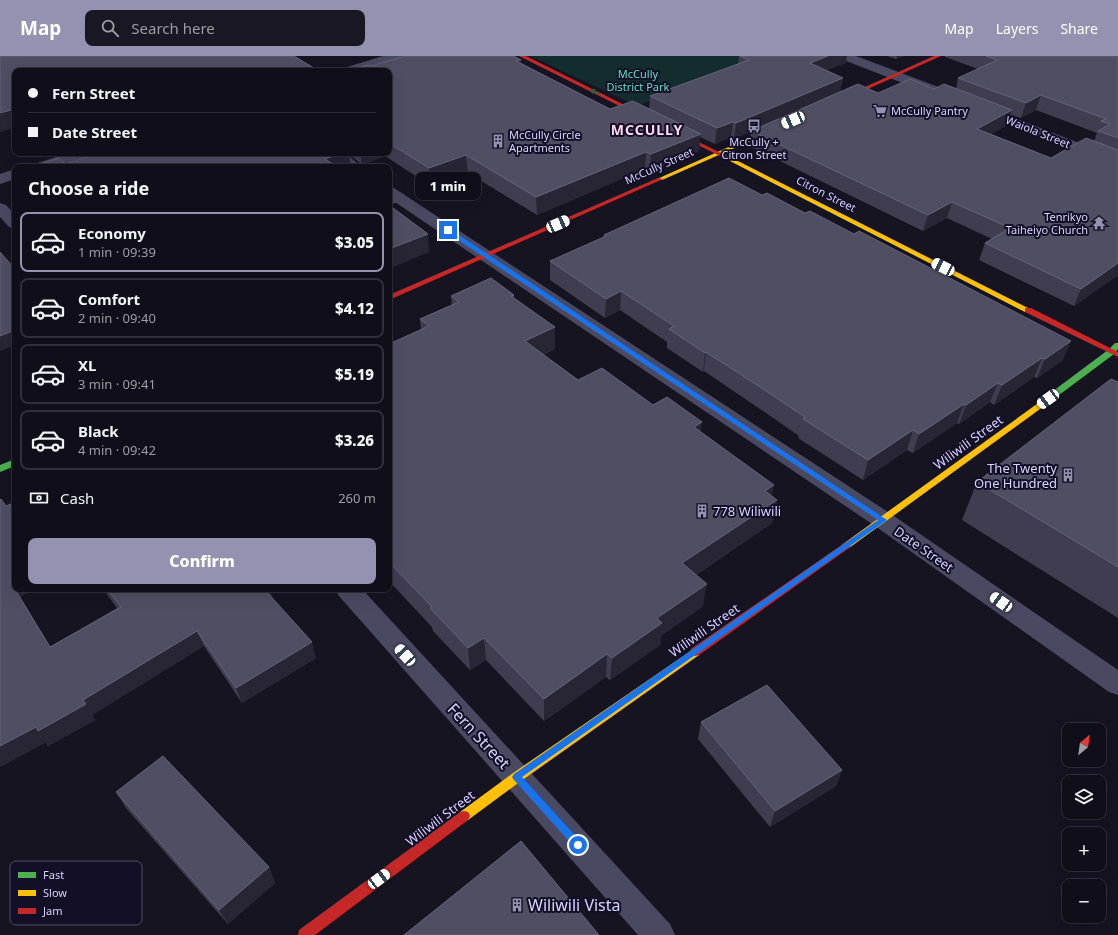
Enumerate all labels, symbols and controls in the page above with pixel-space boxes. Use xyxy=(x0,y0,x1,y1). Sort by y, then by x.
search box xyxy=(85,10,365,46)
text: Map xyxy=(20,15,61,41)
icon: search xyxy=(99,17,121,39)
text: Search here xyxy=(131,18,215,38)
text: Map xyxy=(945,19,974,38)
text: Layers xyxy=(996,19,1038,38)
text: Share xyxy=(1060,19,1098,38)
park label: McCully District Park xyxy=(607,66,670,94)
text: Fern Street xyxy=(52,83,135,103)
one-way arrow xyxy=(589,89,601,95)
supermarket icon: McCully Pantry xyxy=(872,103,888,119)
place label: McCully Pantry xyxy=(891,103,968,118)
car xyxy=(780,110,806,130)
street label: Waiola Street xyxy=(1004,112,1073,151)
bus stop icon: McCully + Citron Street xyxy=(746,118,762,134)
district label: MCCULLY xyxy=(611,120,683,139)
text: Date Street xyxy=(52,122,137,142)
place label: McCully Circle Apartments xyxy=(509,127,581,155)
building icon: McCully Circle Apartments xyxy=(490,133,506,149)
place label: McCully + Citron Street xyxy=(721,134,787,162)
street label: McCully Street xyxy=(622,144,696,187)
callout: 1 min xyxy=(415,172,481,200)
street label: Citron Street xyxy=(794,172,859,215)
text: Choose a ride xyxy=(28,176,149,200)
text: 1 min xyxy=(430,177,466,195)
place label: Tenrikyo Taiheiyo Church xyxy=(1006,209,1088,237)
car xyxy=(545,214,571,234)
temple icon: Tenrikyo Taiheiyo Church xyxy=(1091,215,1107,231)
route end xyxy=(439,221,457,239)
text: Economy xyxy=(78,223,146,243)
icon: car xyxy=(30,224,66,260)
text: $3.05 xyxy=(335,232,374,252)
text: 1 min · 09:39 xyxy=(78,243,156,261)
car xyxy=(930,256,956,278)
text: Comfort xyxy=(78,289,140,309)
icon: car xyxy=(30,290,66,326)
text: $4.12 xyxy=(335,298,374,318)
text: 2 min · 09:40 xyxy=(78,309,156,327)
text: XL xyxy=(78,355,96,375)
icon: car xyxy=(30,356,66,392)
text: $5.19 xyxy=(335,364,374,384)
text: 3 min · 09:41 xyxy=(78,375,156,393)
car xyxy=(1035,387,1061,411)
street label: Wiliwili Street xyxy=(929,410,1007,473)
text: Black xyxy=(78,421,118,441)
icon: car xyxy=(30,422,66,458)
text: $3.26 xyxy=(335,430,374,450)
text: 4 min · 09:42 xyxy=(78,441,156,459)
place label: The Twenty One Hundred xyxy=(974,459,1057,492)
building icon: The Twenty One Hundred xyxy=(1060,467,1076,483)
icon: cash xyxy=(28,487,50,509)
text: Cash xyxy=(60,488,94,508)
text: 260 m xyxy=(338,489,376,507)
place label: 778 Wiliwili xyxy=(713,502,781,520)
building icon: 778 Wiliwili xyxy=(694,503,710,519)
street label: Date Street xyxy=(891,522,957,576)
button: Confirm xyxy=(28,538,376,584)
car xyxy=(988,590,1014,614)
street label: Wiliwili Street xyxy=(665,599,743,661)
car xyxy=(393,642,417,668)
street label: Fern Street xyxy=(443,698,515,774)
north arrow xyxy=(1062,723,1106,767)
map controls xyxy=(1062,723,1106,923)
button: layers xyxy=(1062,775,1106,819)
street label: Wiliwili Street xyxy=(402,786,478,850)
button: + xyxy=(1062,827,1106,871)
route start xyxy=(569,836,587,854)
legend xyxy=(10,861,142,925)
text: Fast xyxy=(43,867,64,882)
car xyxy=(366,867,392,891)
button: − xyxy=(1062,879,1106,923)
text: Slow xyxy=(43,885,67,900)
place label: Wiliwili Vista xyxy=(528,894,621,916)
building icon: Wiliwili Vista xyxy=(509,897,525,913)
text: Jam xyxy=(42,903,62,918)

